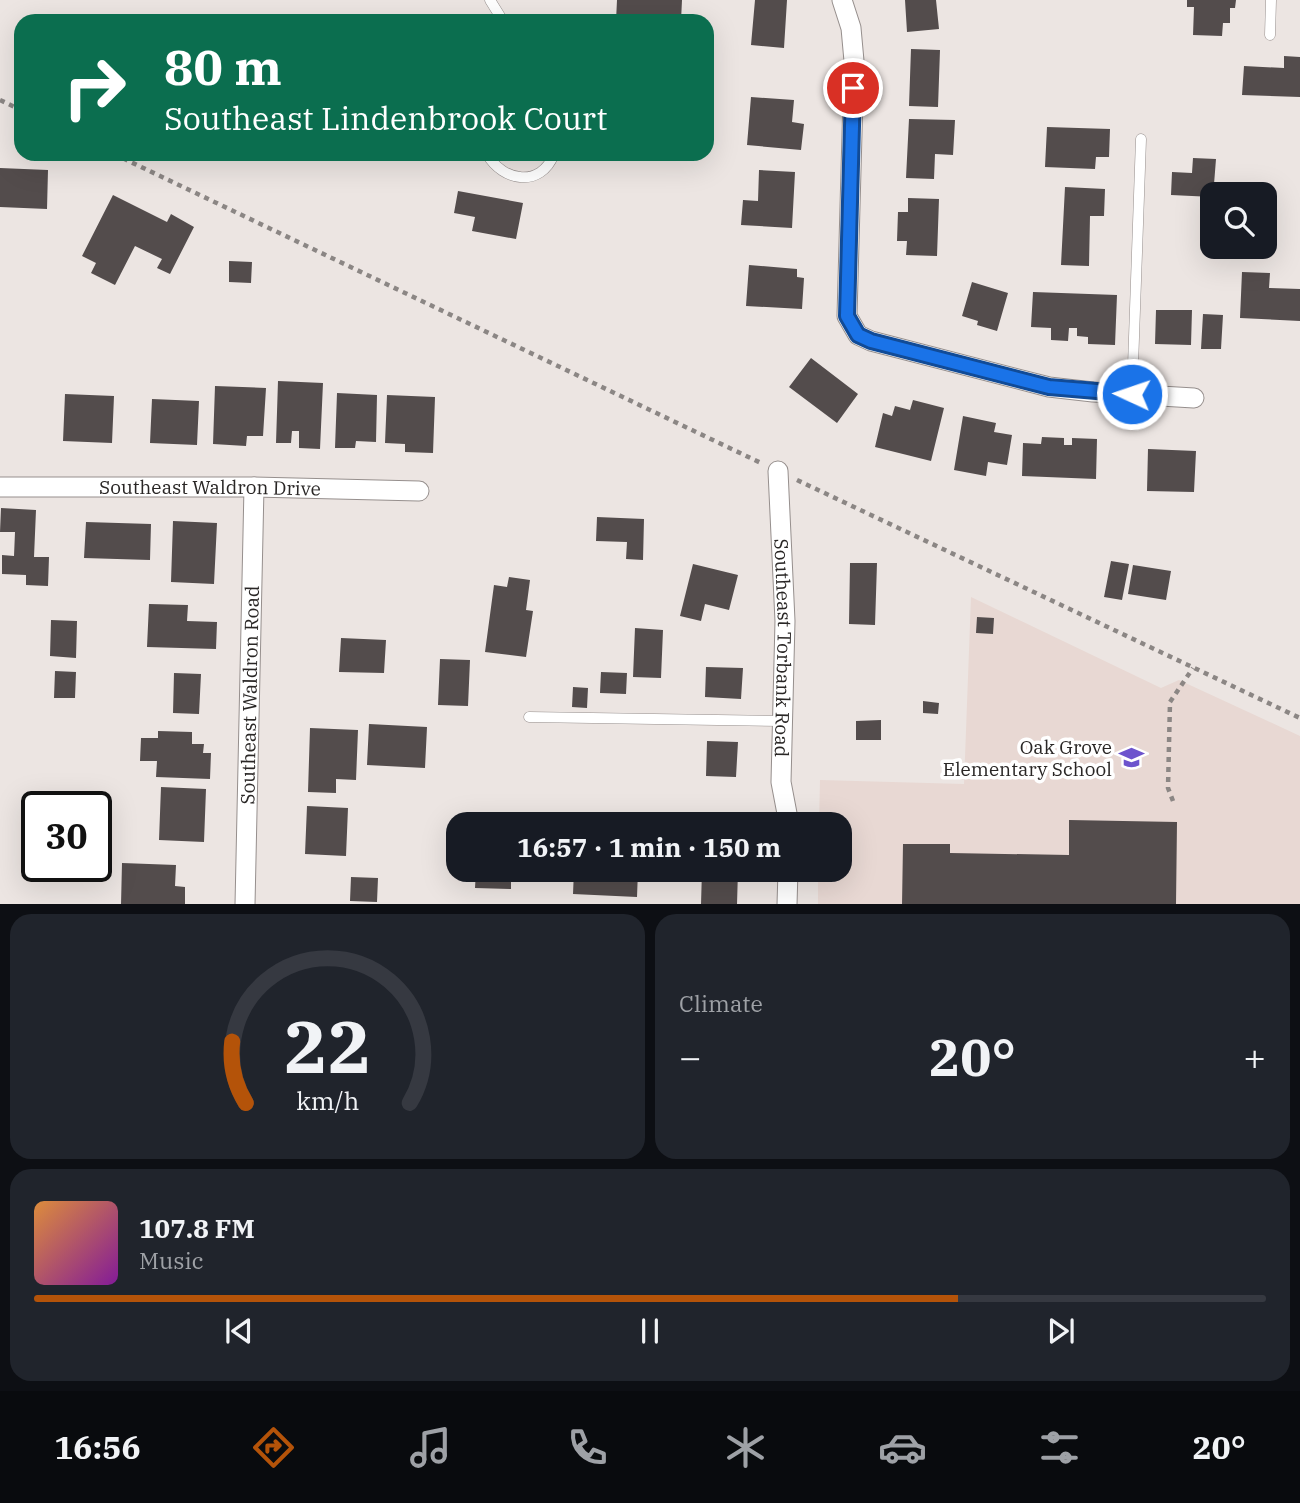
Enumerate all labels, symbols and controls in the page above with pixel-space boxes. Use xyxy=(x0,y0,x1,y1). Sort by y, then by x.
text: 80 m xyxy=(164,35,282,98)
icon: right xyxy=(49,42,140,133)
pin xyxy=(823,58,883,118)
icon: arrive xyxy=(834,69,872,107)
text: Southeast Lindenbrook Court xyxy=(164,97,608,139)
map controls xyxy=(1200,182,1277,259)
button: search xyxy=(1200,182,1277,259)
position arrow xyxy=(1095,357,1169,431)
street label: Southeast Waldron Drive xyxy=(99,475,321,501)
street label: Southeast Torbank Road xyxy=(769,538,797,758)
street label: Southeast Waldron Road xyxy=(235,585,264,805)
place label: Oak Grove Elementary School xyxy=(943,735,1112,781)
school or university icon: Oak Grove Elementary School xyxy=(1118,744,1146,772)
speed limit sign: 30 xyxy=(21,791,112,882)
text: 16:57 · 1 min · 150 m xyxy=(517,830,781,864)
text: Climate xyxy=(679,988,763,1018)
text: 22 xyxy=(284,998,371,1093)
text: 20° xyxy=(929,1023,1016,1090)
text: − xyxy=(679,1032,702,1081)
text: + xyxy=(1243,1032,1266,1081)
text: km/h xyxy=(296,1083,359,1116)
text: 107.8 FM xyxy=(139,1211,255,1245)
text: Music xyxy=(139,1245,204,1275)
icon: previous xyxy=(220,1312,258,1350)
icon: pause xyxy=(631,1312,669,1350)
icon: next xyxy=(1042,1312,1080,1350)
icon: directions xyxy=(249,1423,298,1472)
icon: music xyxy=(406,1423,455,1472)
icon: phone xyxy=(563,1423,612,1472)
icon: climate xyxy=(721,1423,770,1472)
icon: car xyxy=(878,1423,927,1472)
icon: filters xyxy=(1035,1423,1084,1472)
text: 16:56 xyxy=(54,1426,141,1468)
text: 20° xyxy=(1192,1426,1246,1468)

